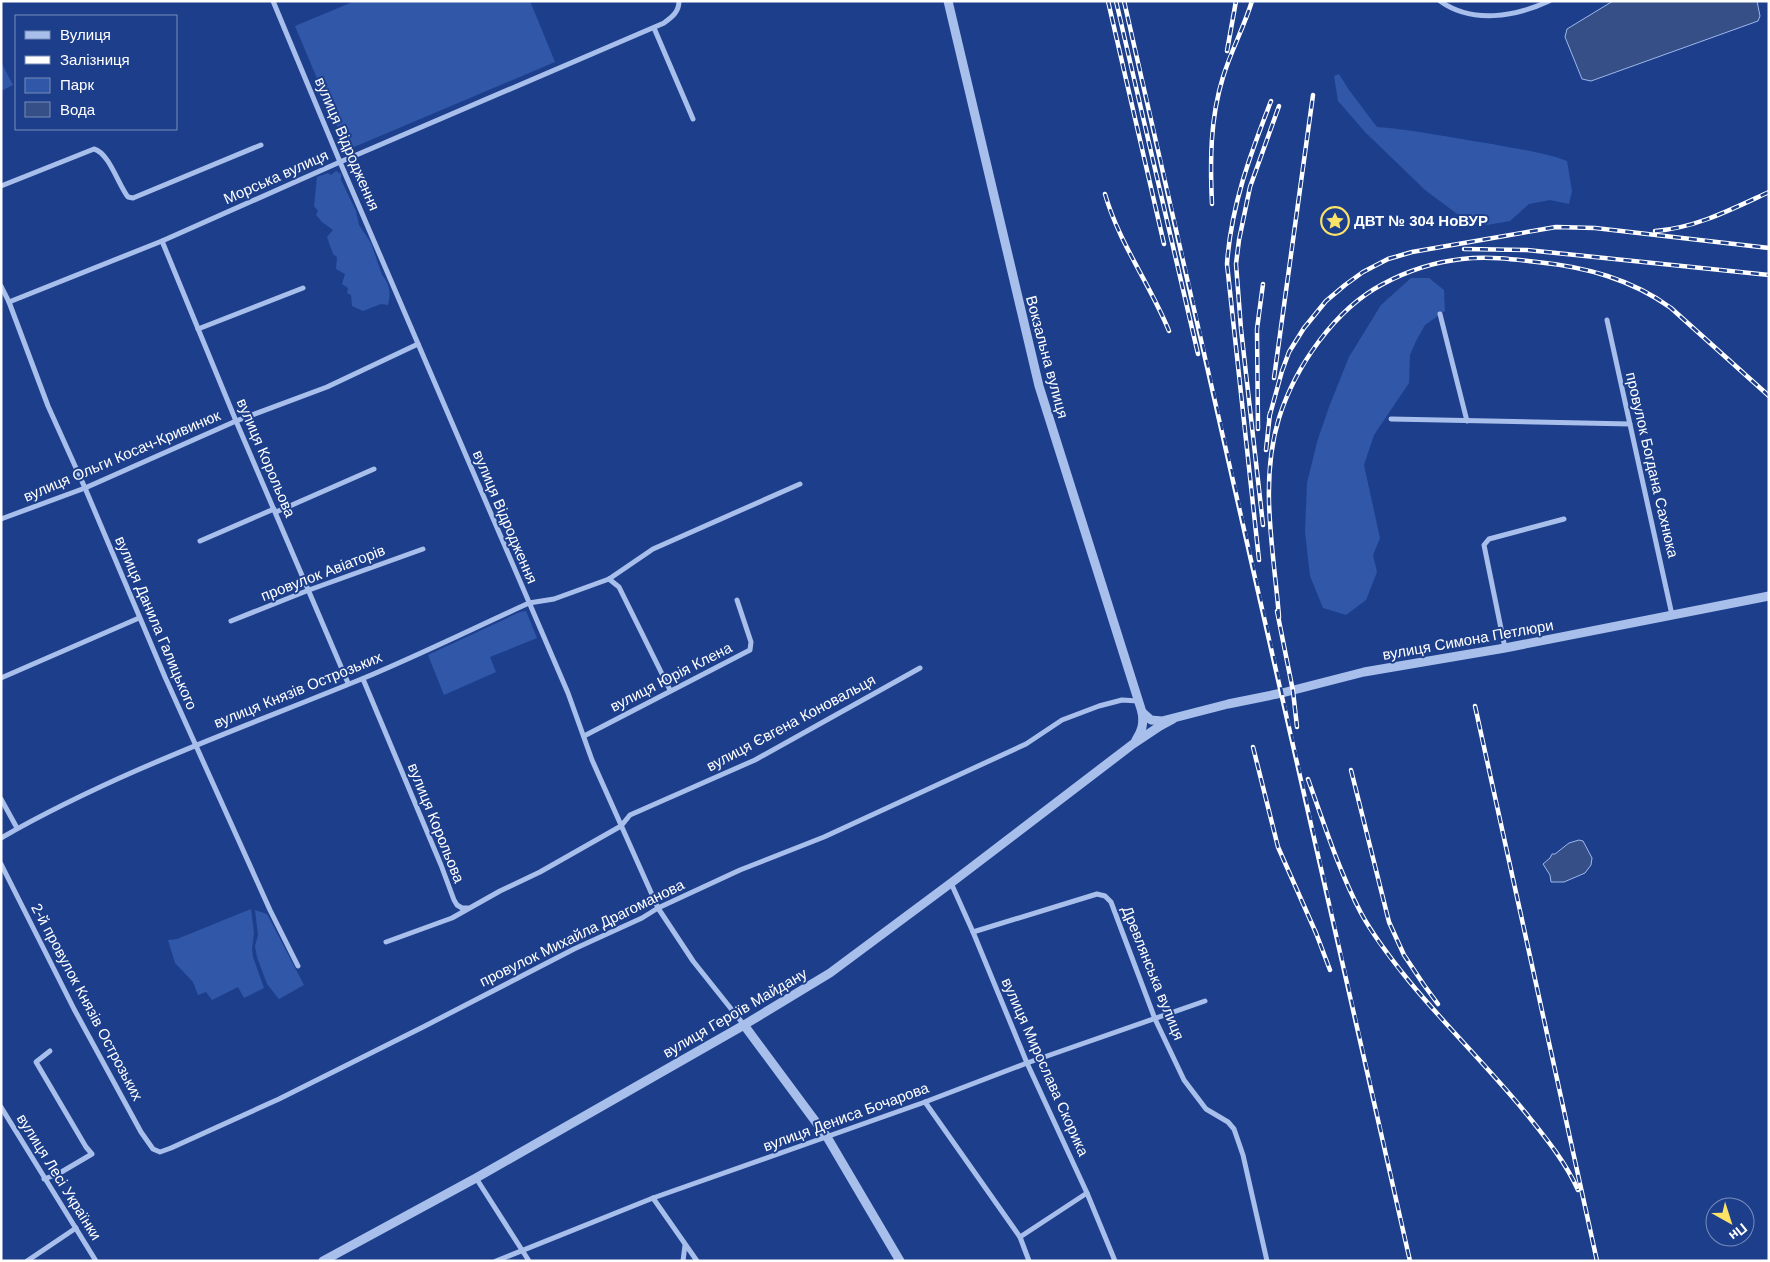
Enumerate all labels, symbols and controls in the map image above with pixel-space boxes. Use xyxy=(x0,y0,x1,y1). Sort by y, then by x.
legend xyxy=(15,15,178,130)
text: Вулиця xyxy=(60,26,111,43)
text: Залізниця xyxy=(60,51,130,68)
street label: вулиця Відродження xyxy=(312,75,383,213)
text: Парк xyxy=(60,76,94,93)
text: Вода xyxy=(60,101,96,118)
street label: Морська вулиця xyxy=(221,146,331,207)
place icon: ДВТ № 304 НоВУР xyxy=(1320,206,1350,236)
place label: ДВТ № 304 НоВУР xyxy=(1354,212,1488,229)
street label: Вокзальна вулиця xyxy=(1023,294,1072,420)
street label: провулок Богдана Сахнюка xyxy=(1623,370,1682,560)
street label: вулиця Корольова xyxy=(234,396,299,520)
street label: вулиця Ольги Косач-Кривинюк xyxy=(21,406,223,505)
street label: вулиця Відродження xyxy=(470,448,541,586)
street label: вулиця Данила Галицького xyxy=(112,533,201,712)
street label: провулок Авіаторів xyxy=(258,541,387,604)
street label: вулиця Симона Петлюри xyxy=(1381,616,1555,663)
street label: вулиця Юрія Клена xyxy=(607,638,735,715)
street label: вулиця Князів Острозьких xyxy=(211,648,385,731)
street label: вулиця Євгена Коновальця xyxy=(703,671,878,774)
street label: вулиця Корольова xyxy=(405,761,468,886)
street label: провулок Михайла Драгоманова xyxy=(477,875,687,990)
street label: 2-й провулок Князів Острозьких xyxy=(28,900,147,1104)
street label: Древлянська вулиця xyxy=(1119,903,1188,1042)
street label: вулиця Героїв Майдану xyxy=(660,964,810,1061)
street label: вулиця Мирослава Скорика xyxy=(998,975,1093,1159)
street label: вулиця Дениса Бочарова xyxy=(761,1078,931,1154)
street label: вулиця Лесі Українки xyxy=(14,1111,105,1243)
north arrow xyxy=(1705,1197,1755,1247)
text: Пн xyxy=(1726,1220,1750,1244)

